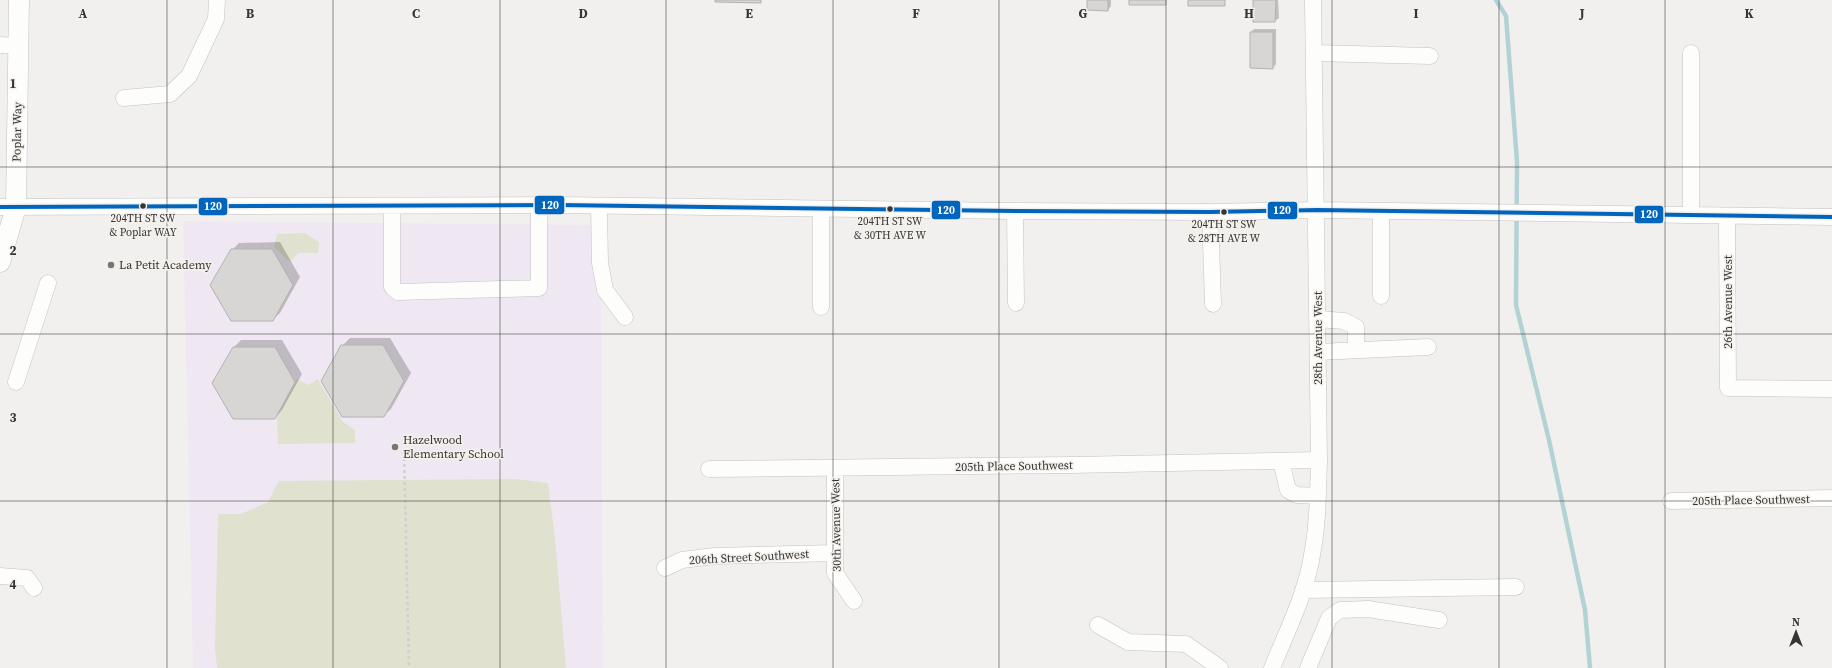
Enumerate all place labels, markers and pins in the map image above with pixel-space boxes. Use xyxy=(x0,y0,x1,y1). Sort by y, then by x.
marker: 204TH ST SW & Poplar WAY xyxy=(138,201,148,211)
marker: 204TH ST SW & 30TH AVE W xyxy=(885,204,895,214)
marker: 204TH ST SW & 28TH AVE W xyxy=(1219,207,1229,217)
place label: 204TH ST SW & Poplar WAY xyxy=(109,211,177,240)
place label: 204TH ST SW & 30TH AVE W xyxy=(854,214,927,243)
place label: 204TH ST SW & 28TH AVE W xyxy=(1188,217,1261,246)
place label: La Petit Academy xyxy=(119,257,212,273)
marker: La Petit Academy xyxy=(106,260,116,270)
place label: Hazelwood Elementary School xyxy=(403,432,504,462)
marker: Hazelwood Elementary School xyxy=(390,442,400,452)

